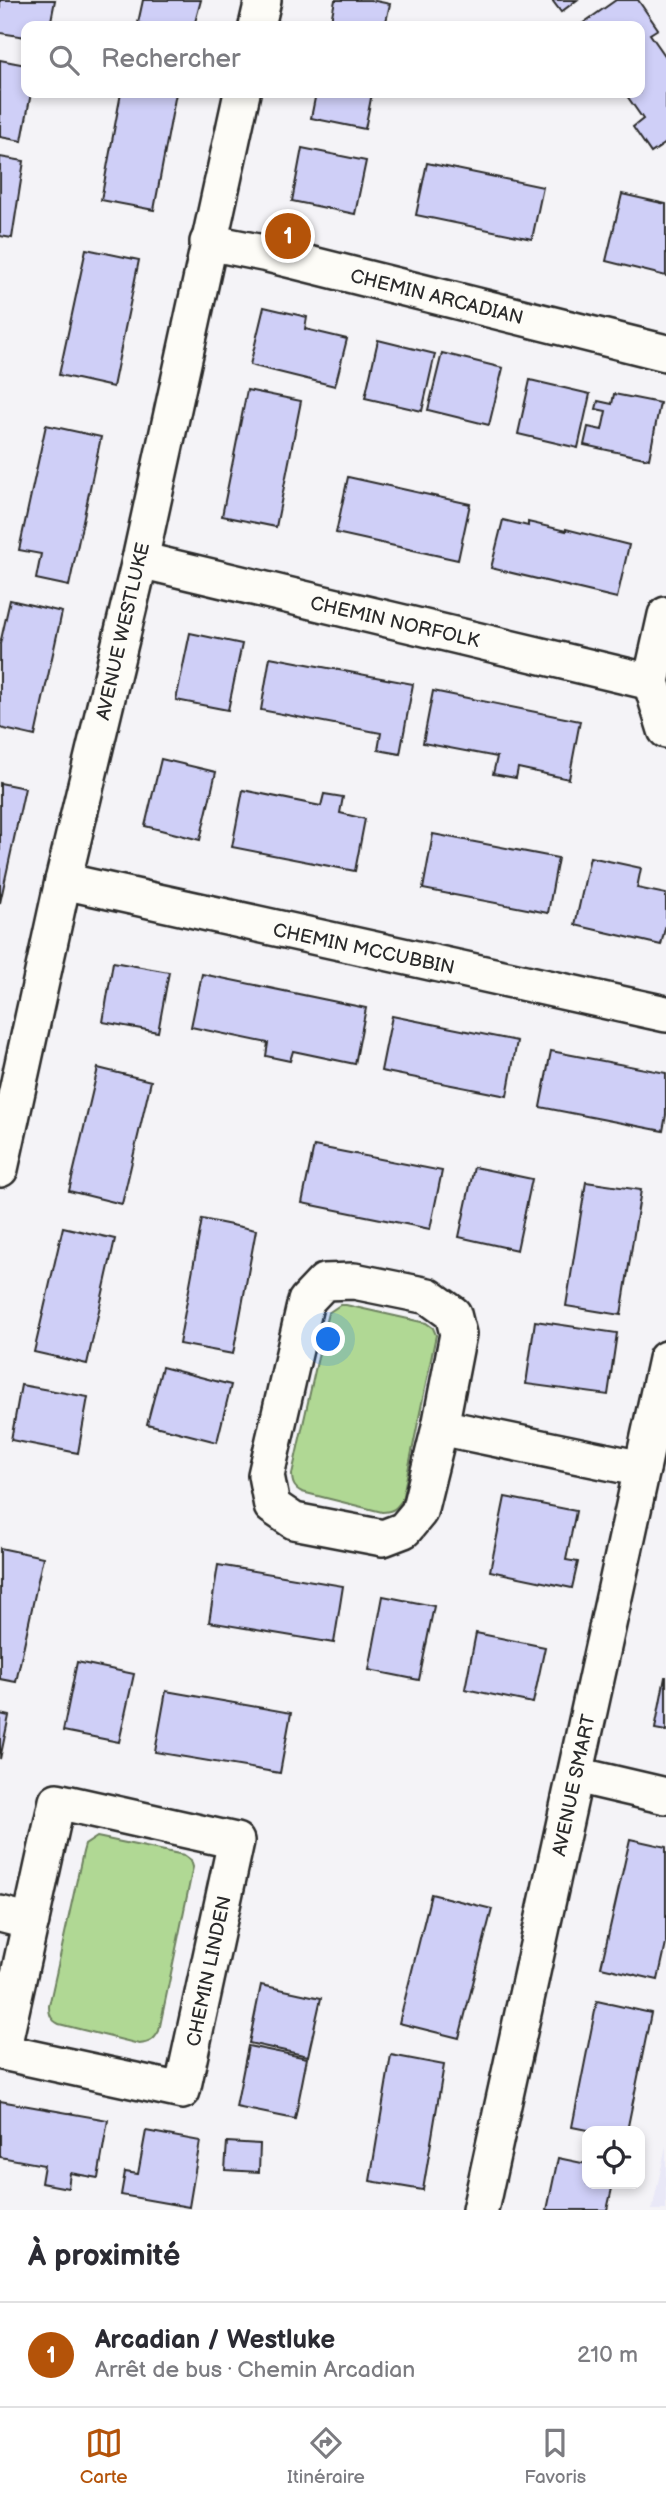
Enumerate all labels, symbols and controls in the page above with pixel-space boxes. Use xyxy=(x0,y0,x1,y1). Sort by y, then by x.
search box xyxy=(21,21,645,98)
icon: search xyxy=(45,41,83,79)
text: Rechercher xyxy=(101,44,240,75)
pin: 1 xyxy=(265,210,311,262)
street label: CHEMIN ARCADIAN xyxy=(348,265,526,330)
street label: AVENUE WESTLUKE xyxy=(92,540,155,722)
street label: CHEMIN NORFOLK xyxy=(308,592,482,653)
street label: CHEMIN MCCUBBIN xyxy=(271,919,457,980)
your location xyxy=(311,1322,345,1356)
street label: AVENUE SMART xyxy=(548,1712,601,1858)
street label: CHEMIN LINDEN xyxy=(182,1894,237,2049)
map controls xyxy=(582,2126,645,2189)
button: locate xyxy=(582,2126,645,2189)
text: À proximité xyxy=(28,2238,180,2274)
text: Arcadian / Westluke xyxy=(95,2325,335,2356)
text: 1 xyxy=(46,2341,56,2369)
text: 210 m xyxy=(577,2341,638,2369)
text: Arrêt de bus · Chemin Arcadian xyxy=(95,2356,415,2384)
tab: Carte xyxy=(80,2424,128,2489)
tab: Itinéraire xyxy=(287,2424,365,2489)
tab: Favoris xyxy=(524,2424,586,2489)

